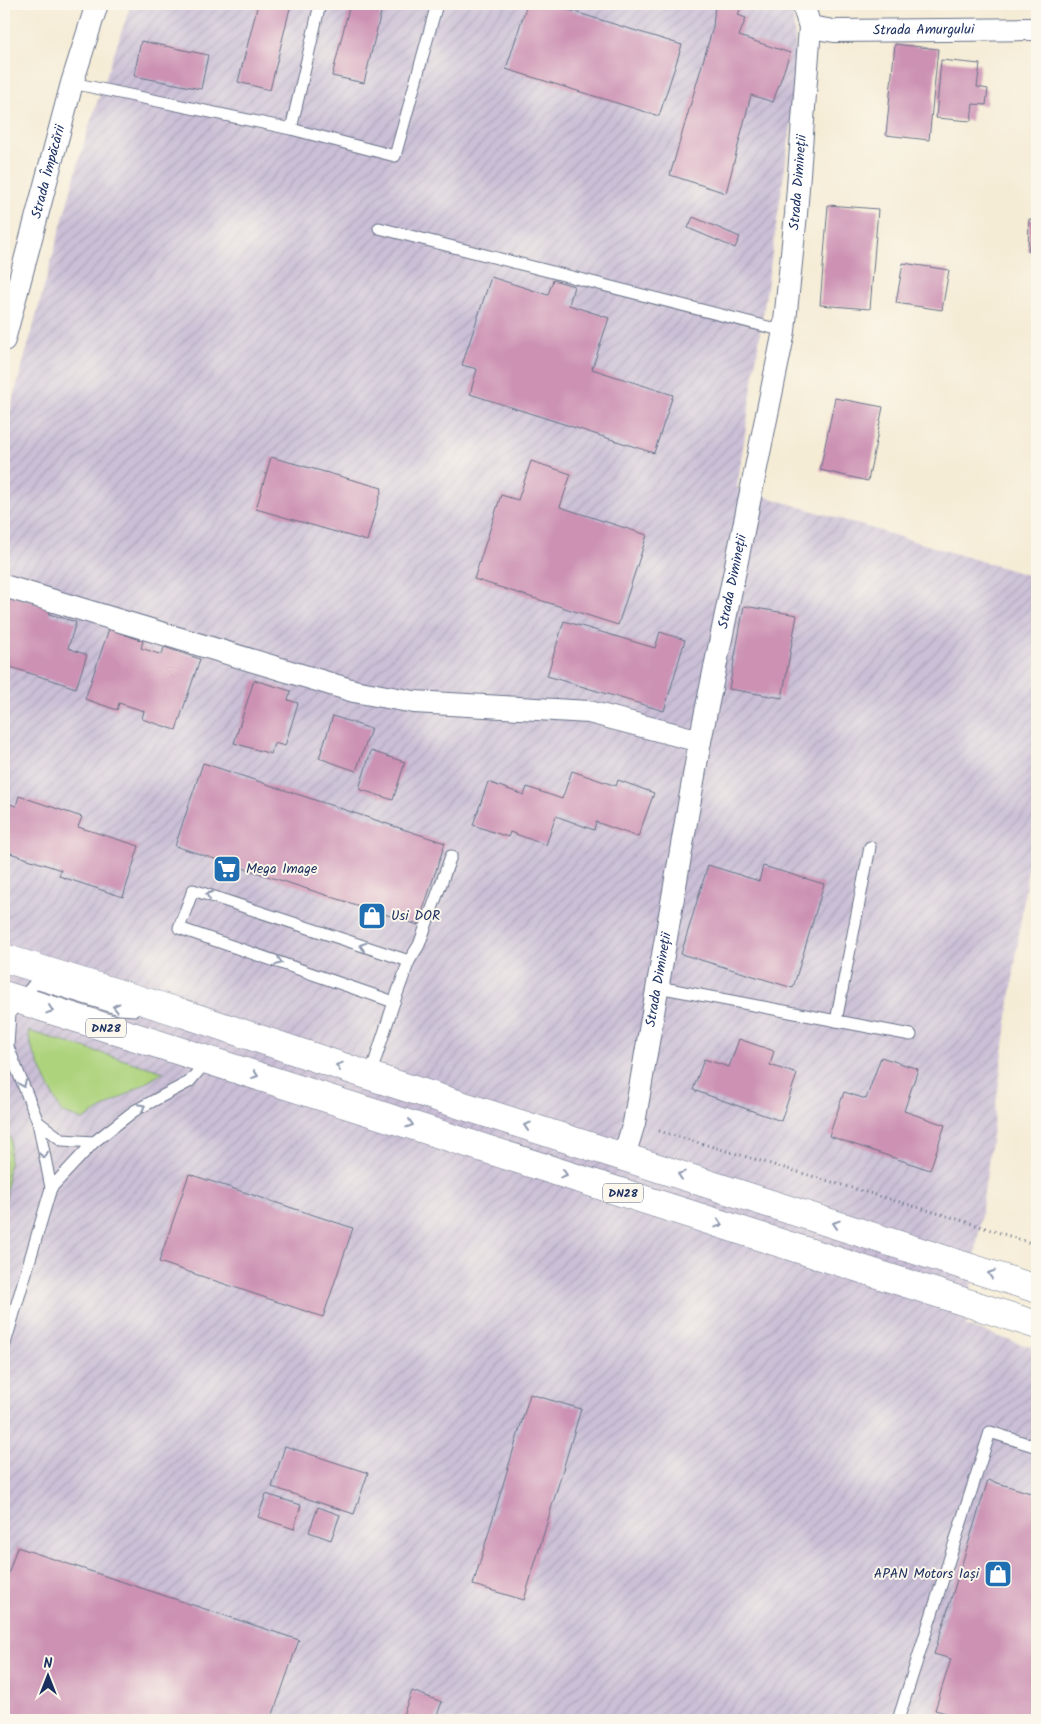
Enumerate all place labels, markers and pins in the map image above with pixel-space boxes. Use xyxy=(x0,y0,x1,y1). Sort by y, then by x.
supermarket icon: Mega Image xyxy=(212,854,242,884)
place label: Mega Image xyxy=(246,858,318,880)
shop icon: Usi DOR xyxy=(357,901,387,931)
place label: Usi DOR xyxy=(391,905,440,927)
shop icon: APAN Motors Iași xyxy=(983,1559,1013,1589)
place label: APAN Motors Iași xyxy=(874,1563,980,1585)

